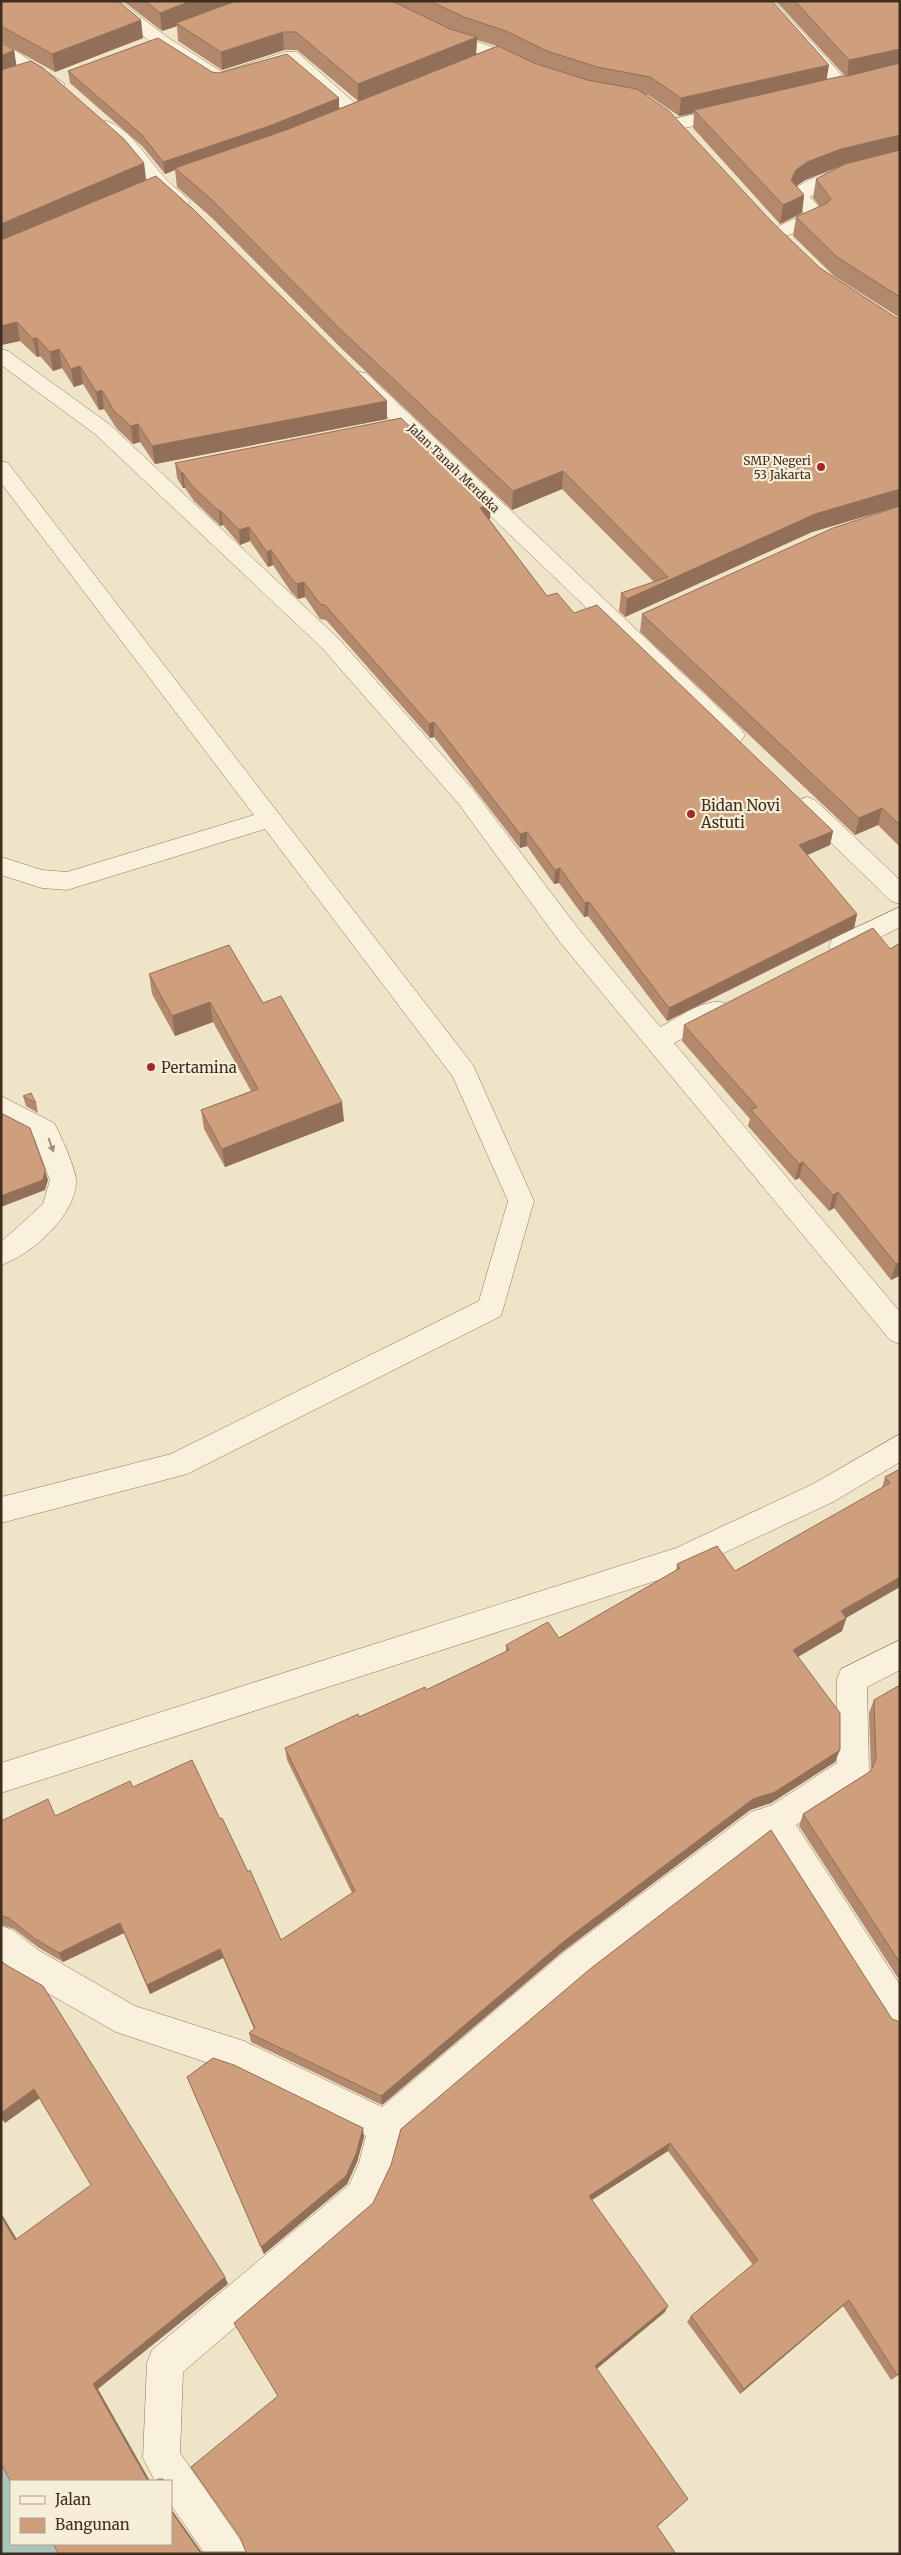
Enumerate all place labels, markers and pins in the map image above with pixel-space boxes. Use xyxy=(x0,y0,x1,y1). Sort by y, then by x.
place label: SMP Negeri 53 Jakarta xyxy=(743,453,812,482)
marker: SMP Negeri 53 Jakarta xyxy=(815,461,827,473)
place label: Bidan Novi Astuti xyxy=(700,796,780,832)
marker: Bidan Novi Astuti xyxy=(685,808,697,820)
place label: Pertamina xyxy=(161,1058,237,1077)
marker: Pertamina xyxy=(145,1061,157,1073)

